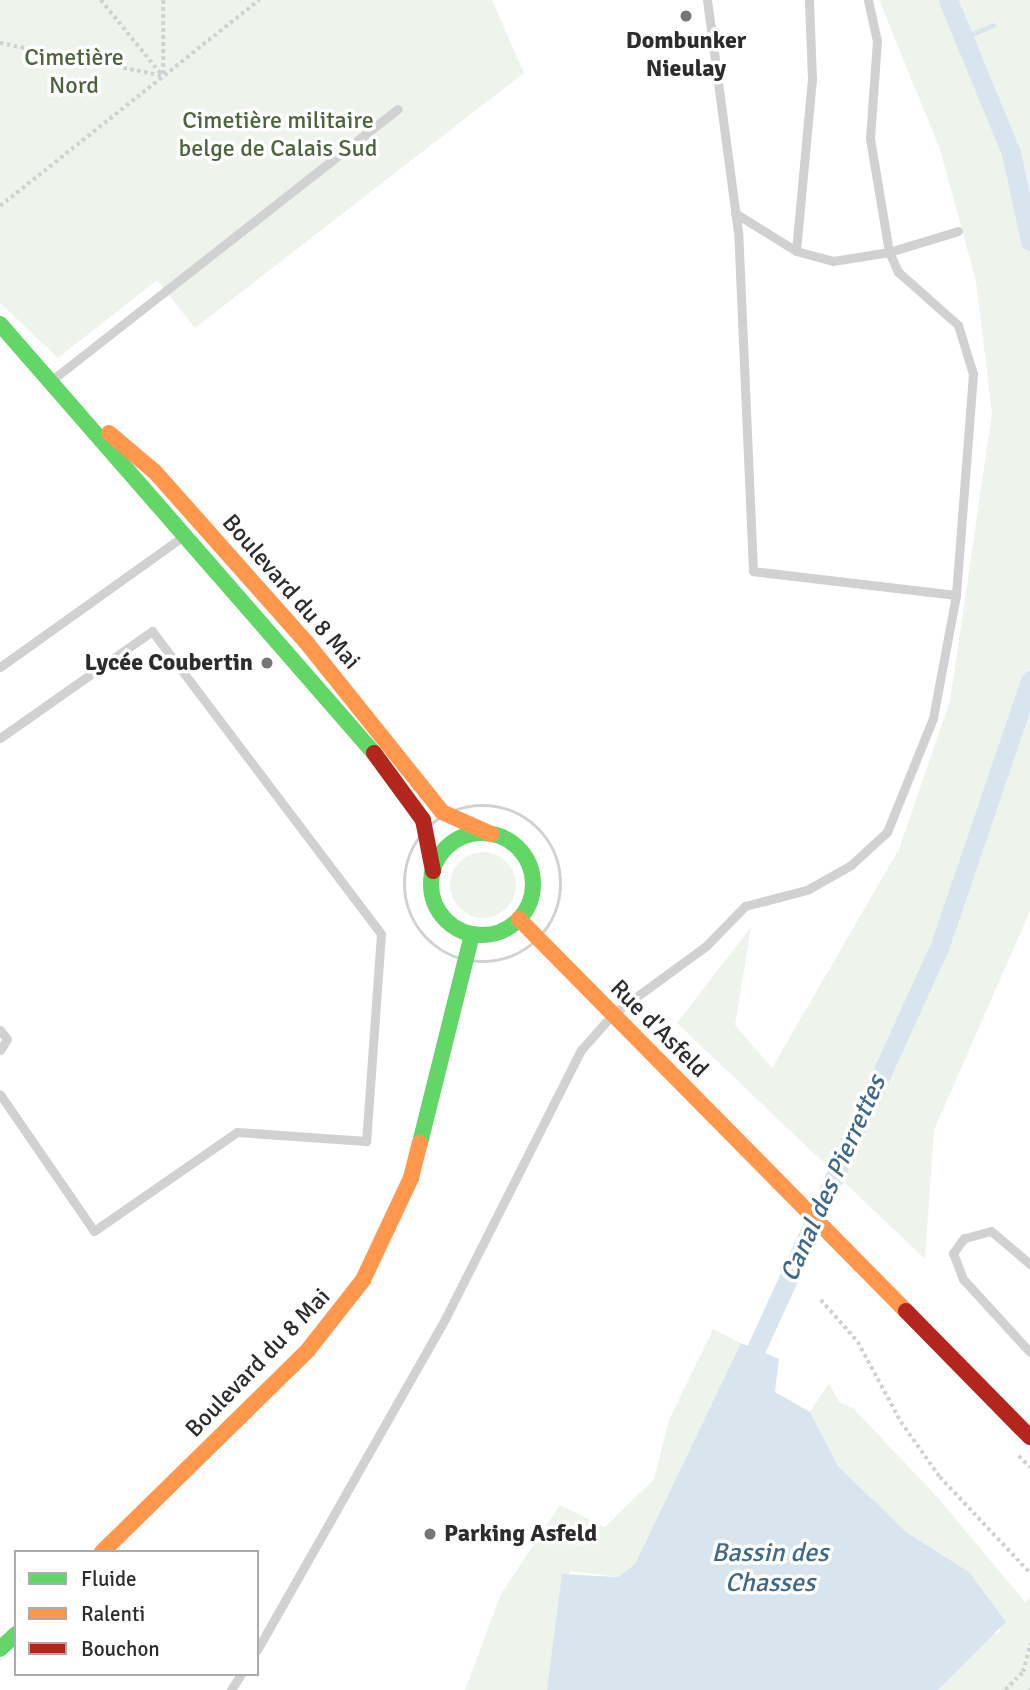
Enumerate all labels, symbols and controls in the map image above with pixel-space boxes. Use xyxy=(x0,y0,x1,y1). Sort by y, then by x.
marker: Dombunker Nieulay xyxy=(678,8,694,24)
place label: Dombunker Nieulay xyxy=(626,27,746,83)
park label: Cimetière Nord xyxy=(24,44,124,100)
park label: Cimetière militaire belge de Calais Sud xyxy=(179,107,377,163)
street label: Boulevard du 8 Mai xyxy=(216,509,366,675)
place label: Lycée Coubertin xyxy=(84,649,253,677)
marker: Lycée Coubertin xyxy=(259,655,275,671)
street label: Rue d'Asfeld xyxy=(604,974,714,1084)
water label: Canal des Pierrettes xyxy=(775,1071,893,1287)
street label: Boulevard du 8 Mai xyxy=(180,1283,336,1443)
place label: Parking Asfeld xyxy=(444,1520,597,1548)
marker: Parking Asfeld xyxy=(422,1526,438,1542)
water label: Bassin des Chasses xyxy=(712,1538,828,1600)
legend xyxy=(14,1550,259,1676)
text: Fluide xyxy=(81,1566,137,1592)
text: Ralenti xyxy=(81,1601,145,1627)
text: Bouchon xyxy=(81,1636,160,1662)

